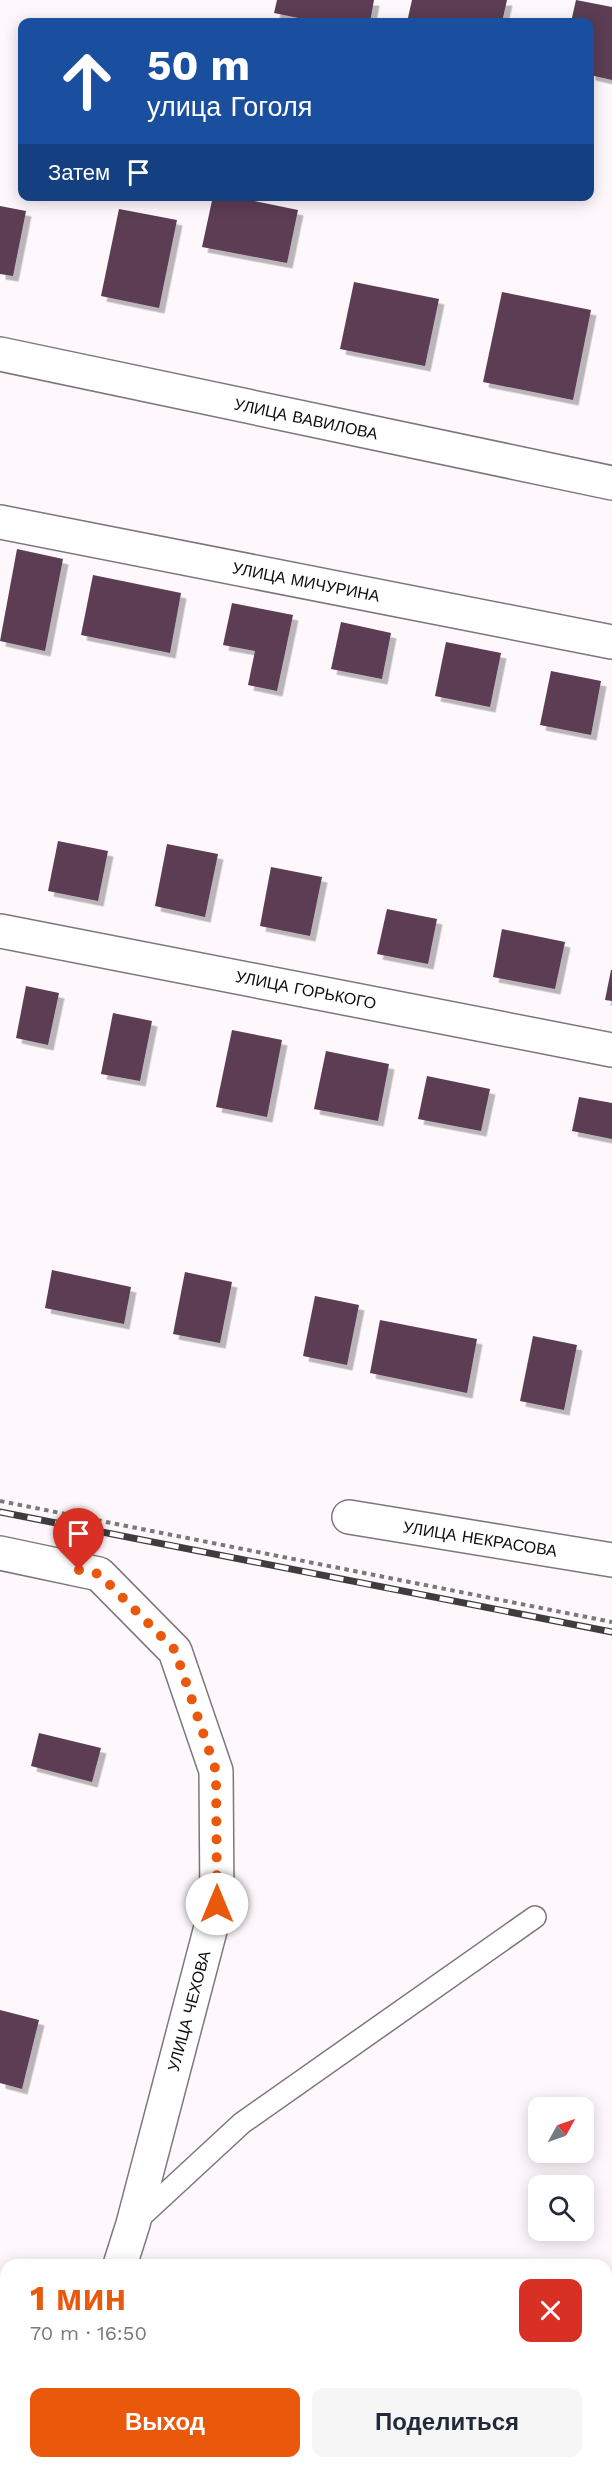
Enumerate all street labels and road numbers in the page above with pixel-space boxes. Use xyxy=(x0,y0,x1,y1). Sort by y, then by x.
street label: УЛИЦА ВАВИЛОВА xyxy=(232,394,380,444)
street label: УЛИЦА МИЧУРИНА xyxy=(231,558,382,606)
street label: УЛИЦА ГОРЬКОГО xyxy=(234,967,378,1013)
street label: УЛИЦА НЕКРАСОВА xyxy=(402,1517,559,1561)
street label: УЛИЦА ЧЕХОВА xyxy=(164,1948,214,2074)

